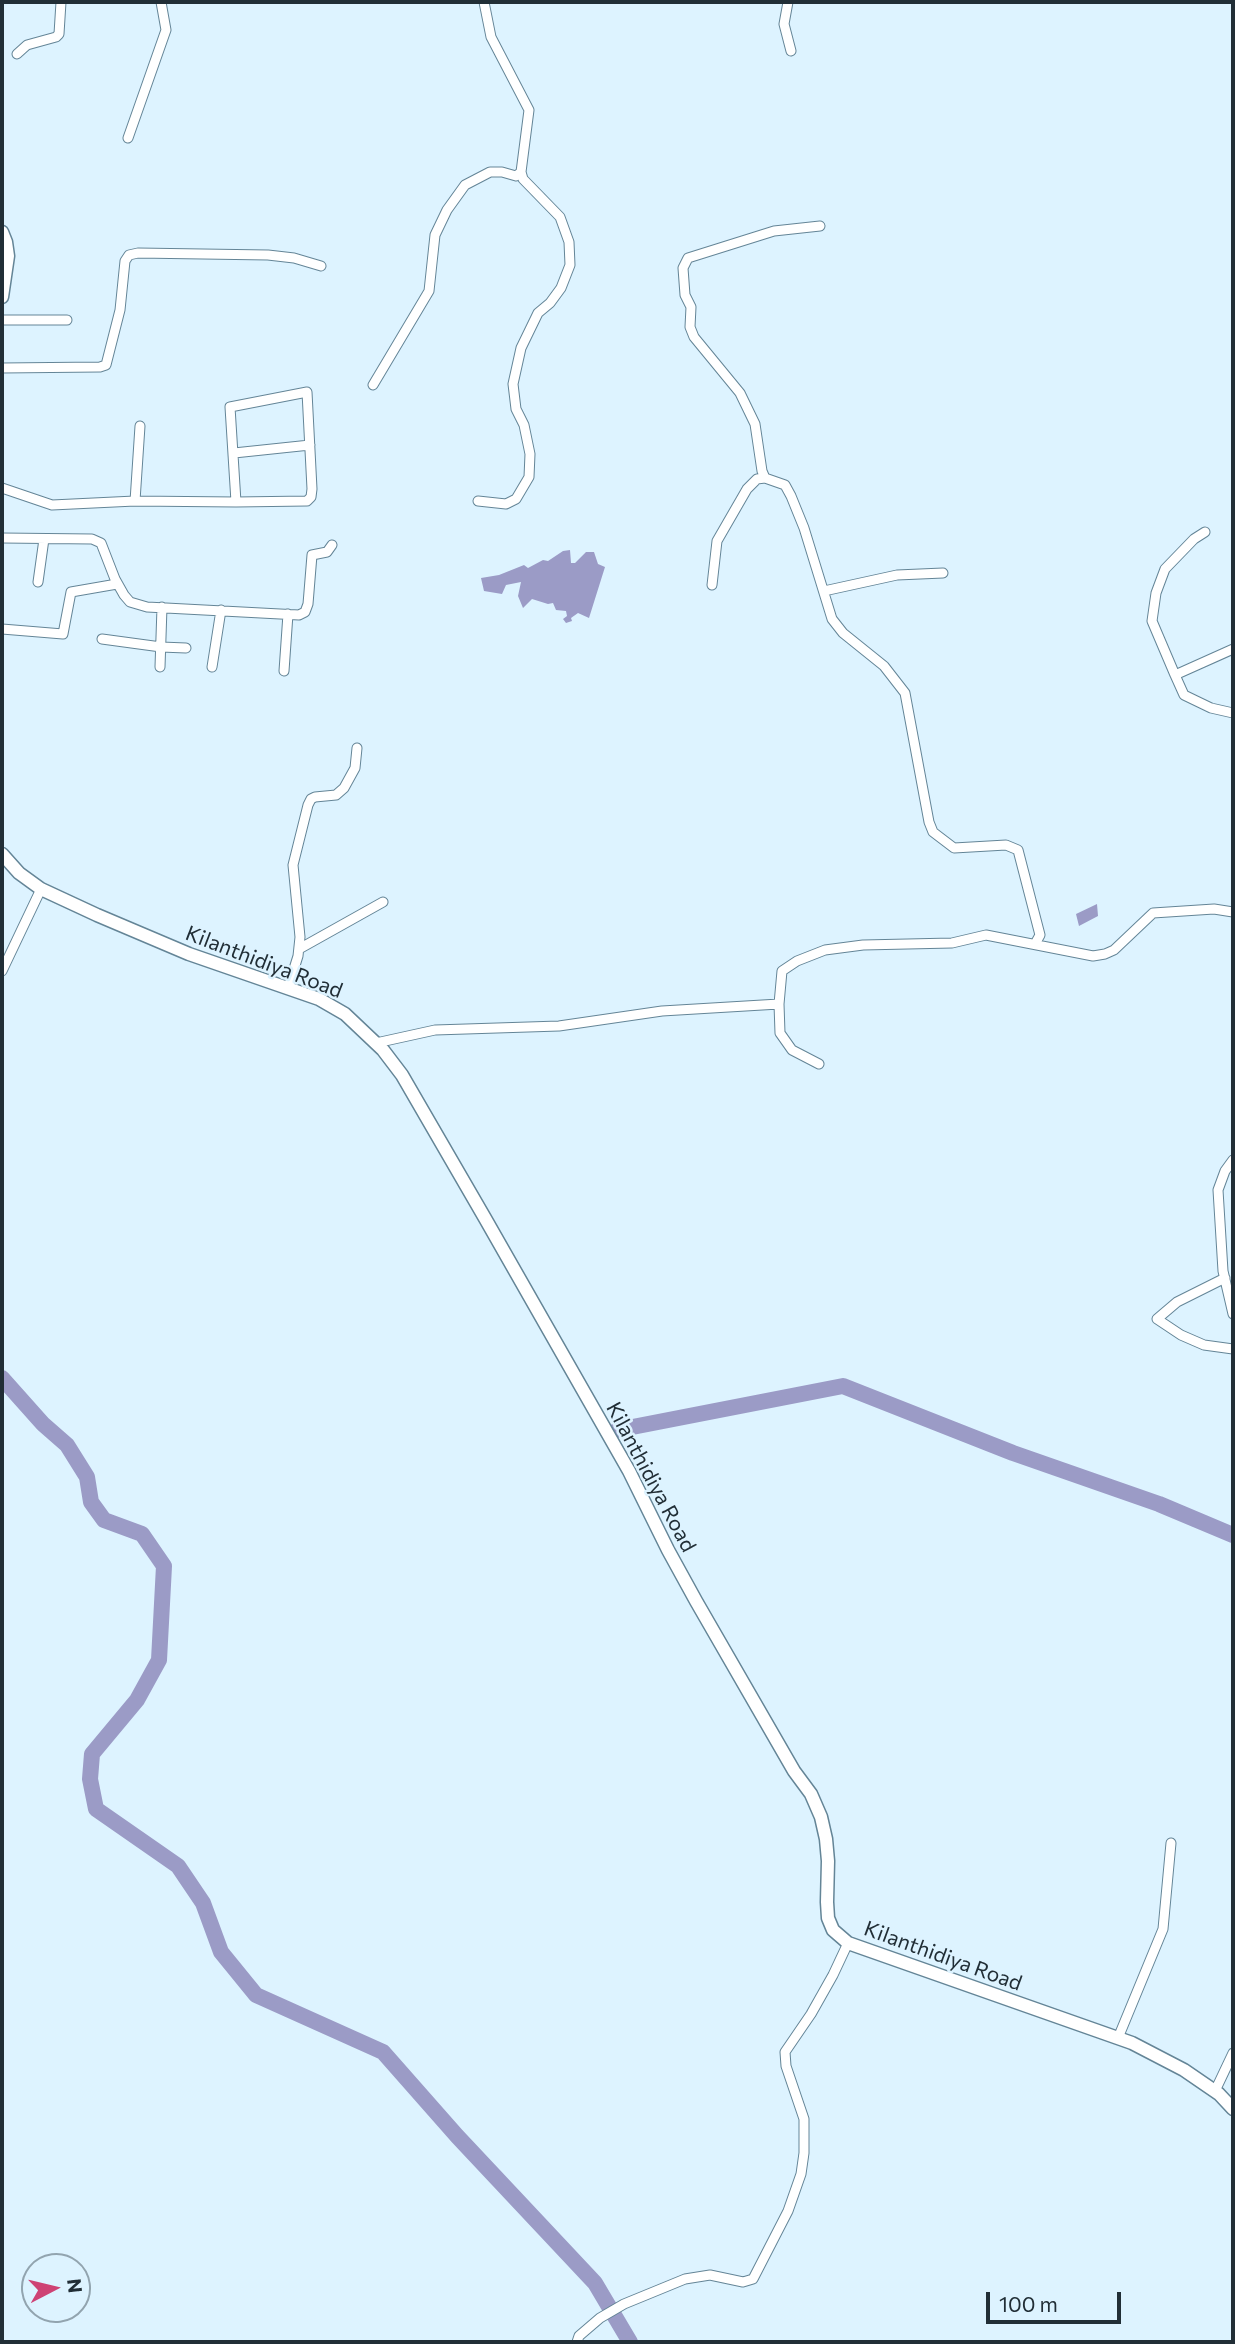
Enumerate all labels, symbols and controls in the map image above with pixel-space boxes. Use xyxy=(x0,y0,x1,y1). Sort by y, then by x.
street label: Kilanthidiya Road xyxy=(182,920,346,1004)
street label: Kilanthidiya Road xyxy=(601,1398,701,1556)
street label: Kilanthidiya Road xyxy=(861,1916,1025,1996)
north arrow xyxy=(21,2253,91,2323)
text: N xyxy=(63,2277,88,2294)
scale bar xyxy=(990,2278,1125,2322)
text: 100 m xyxy=(999,2291,1058,2316)

